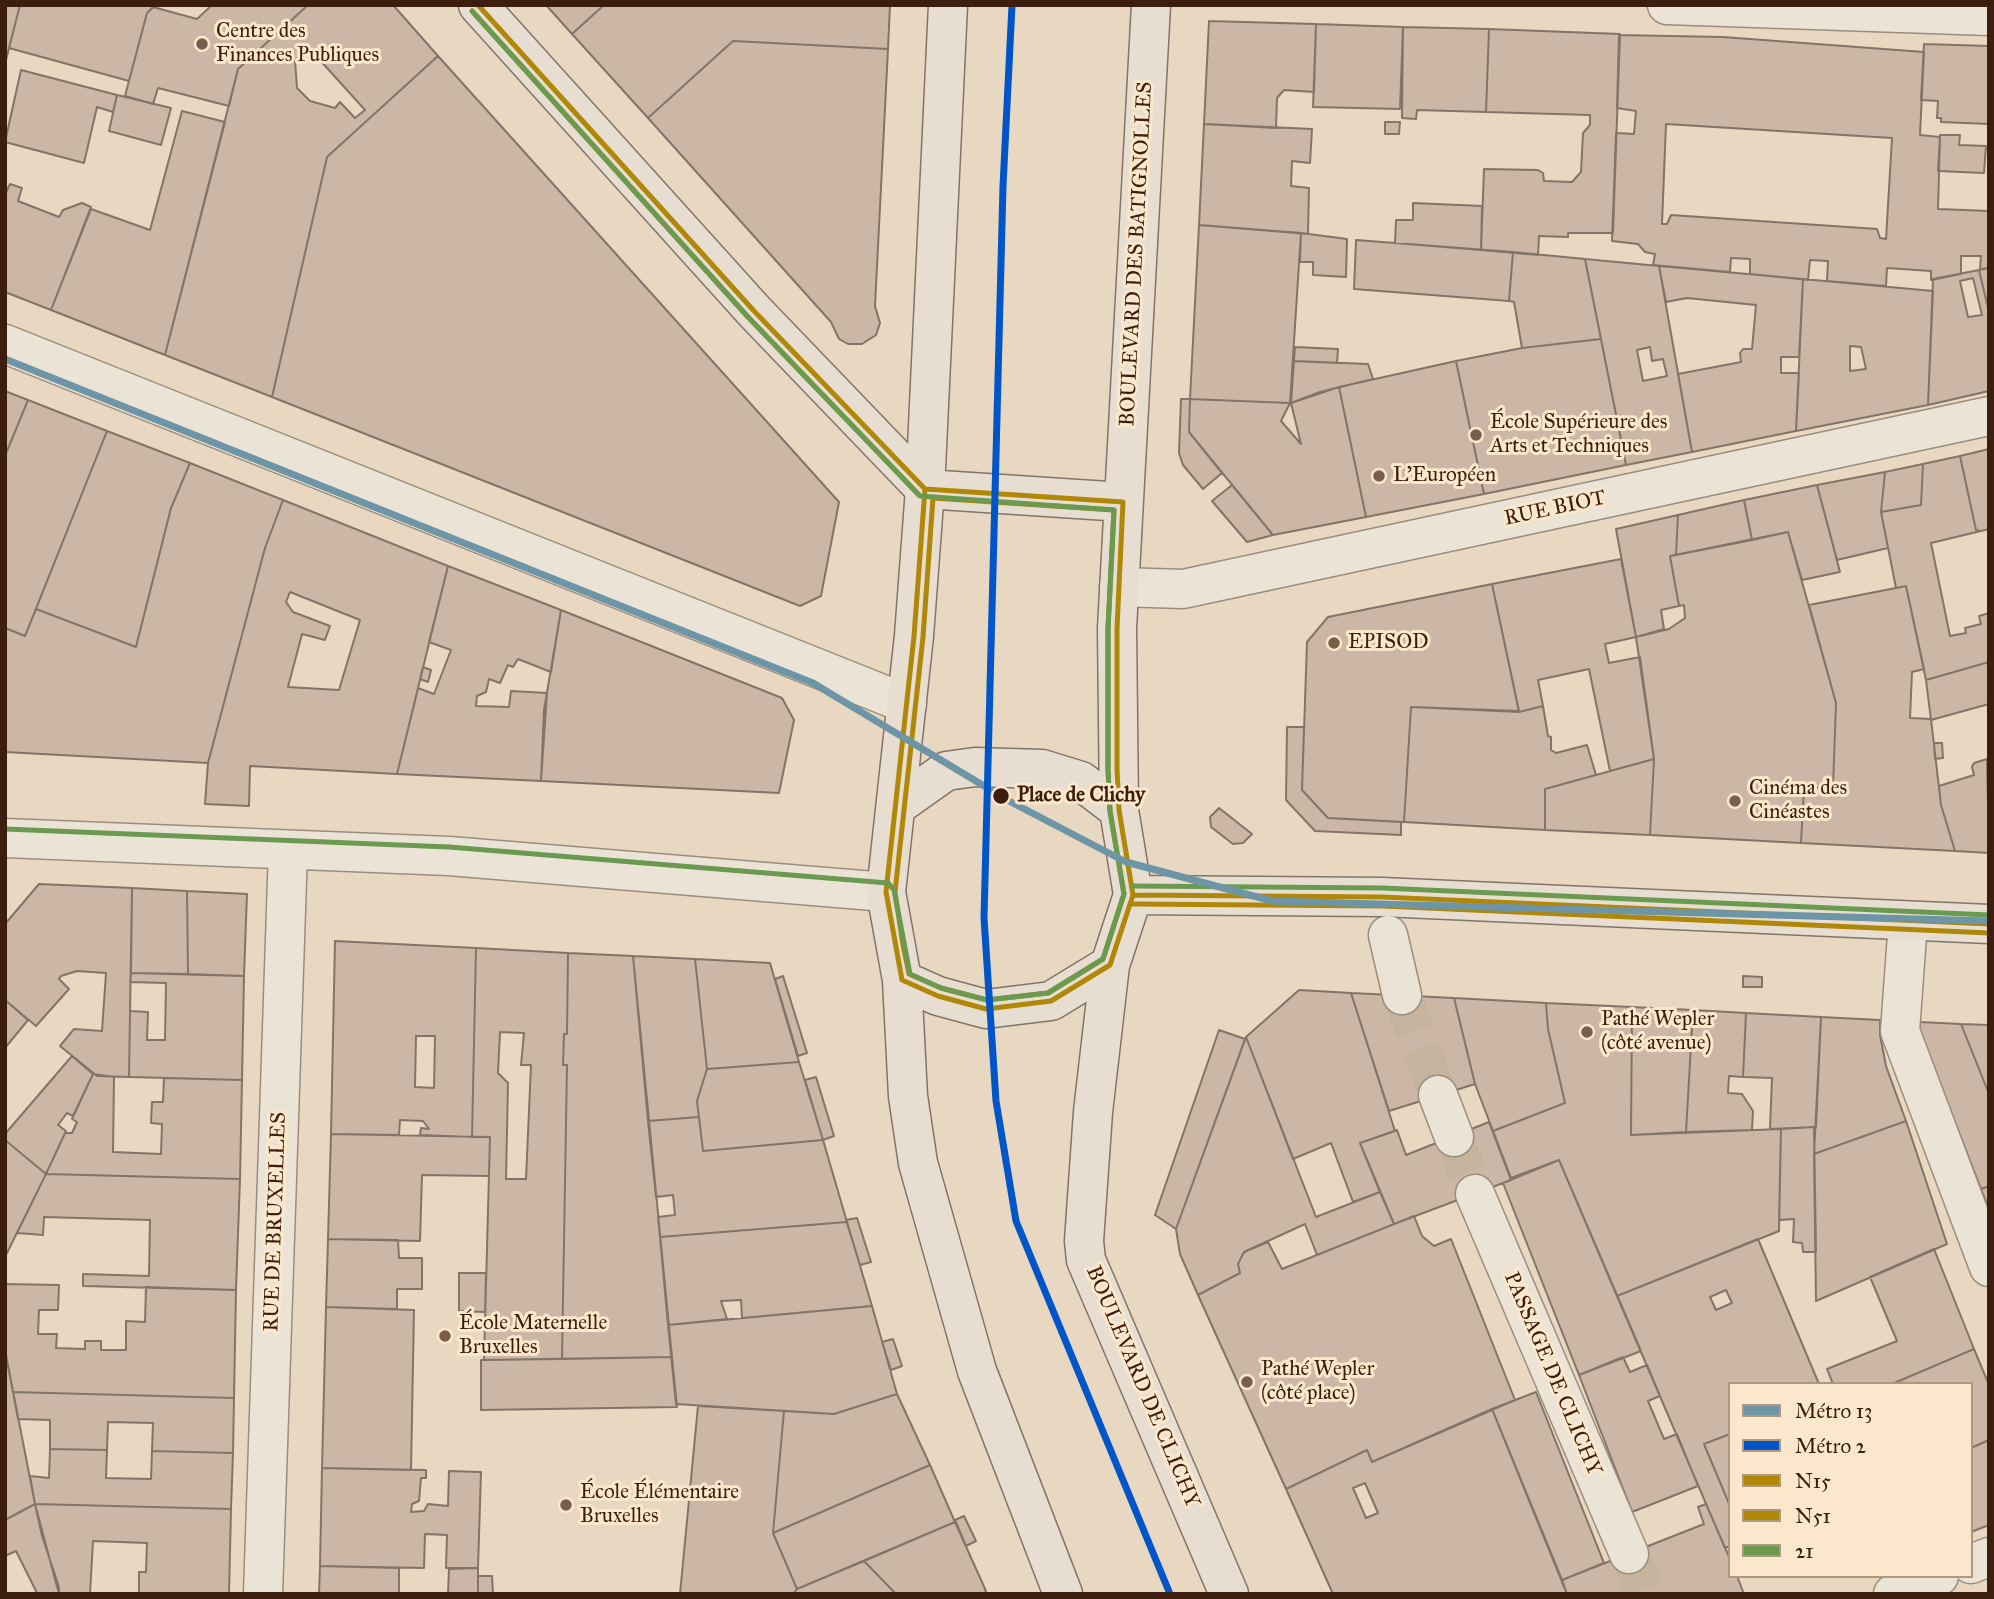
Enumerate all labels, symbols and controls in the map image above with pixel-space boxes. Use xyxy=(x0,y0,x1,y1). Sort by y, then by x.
place label: Centre des Finances Publiques xyxy=(216,19,379,69)
marker: Centre des Finances Publiques xyxy=(194,36,210,52)
street label: BOULEVARD DES BATIGNOLLES xyxy=(1115,81,1159,427)
place label: École Supérieure des Arts et Techniques xyxy=(1490,410,1667,460)
marker: École Supérieure des Arts et Techniques xyxy=(1468,427,1484,443)
place label: L'Européen xyxy=(1393,463,1496,489)
marker: L'Européen xyxy=(1371,468,1387,484)
street label: RUE BIOT xyxy=(1502,486,1608,532)
place label: EPISOD xyxy=(1348,630,1428,656)
marker: EPISOD xyxy=(1326,635,1342,651)
place label: Cinéma des Cinéastes xyxy=(1749,776,1847,826)
place label: Place de Clichy xyxy=(1017,783,1145,809)
marker: Place de Clichy xyxy=(991,786,1011,806)
marker: Cinéma des Cinéastes xyxy=(1727,793,1743,809)
place label: Pathé Wepler (côté avenue) xyxy=(1601,1007,1714,1057)
marker: Pathé Wepler (côté avenue) xyxy=(1579,1024,1595,1040)
street label: RUE DE BRUXELLES xyxy=(260,1112,292,1332)
street label: BOULEVARD DE CLICHY xyxy=(1080,1262,1204,1512)
street label: PASSAGE DE CLICHY xyxy=(1498,1268,1606,1480)
place label: École Maternelle Bruxelles xyxy=(459,1311,607,1361)
marker: École Maternelle Bruxelles xyxy=(437,1328,453,1344)
place label: Pathé Wepler (côté place) xyxy=(1261,1357,1374,1407)
marker: Pathé Wepler (côté place) xyxy=(1239,1374,1255,1390)
legend xyxy=(1728,1382,1973,1578)
text: Métro 13 xyxy=(1795,1398,1872,1424)
text: Métro 2 xyxy=(1795,1433,1866,1459)
text: N15 xyxy=(1795,1468,1831,1494)
place label: École Élémentaire Bruxelles xyxy=(580,1480,739,1530)
marker: École Élémentaire Bruxelles xyxy=(558,1497,574,1513)
text: N51 xyxy=(1795,1503,1831,1529)
text: 21 xyxy=(1795,1538,1814,1564)

